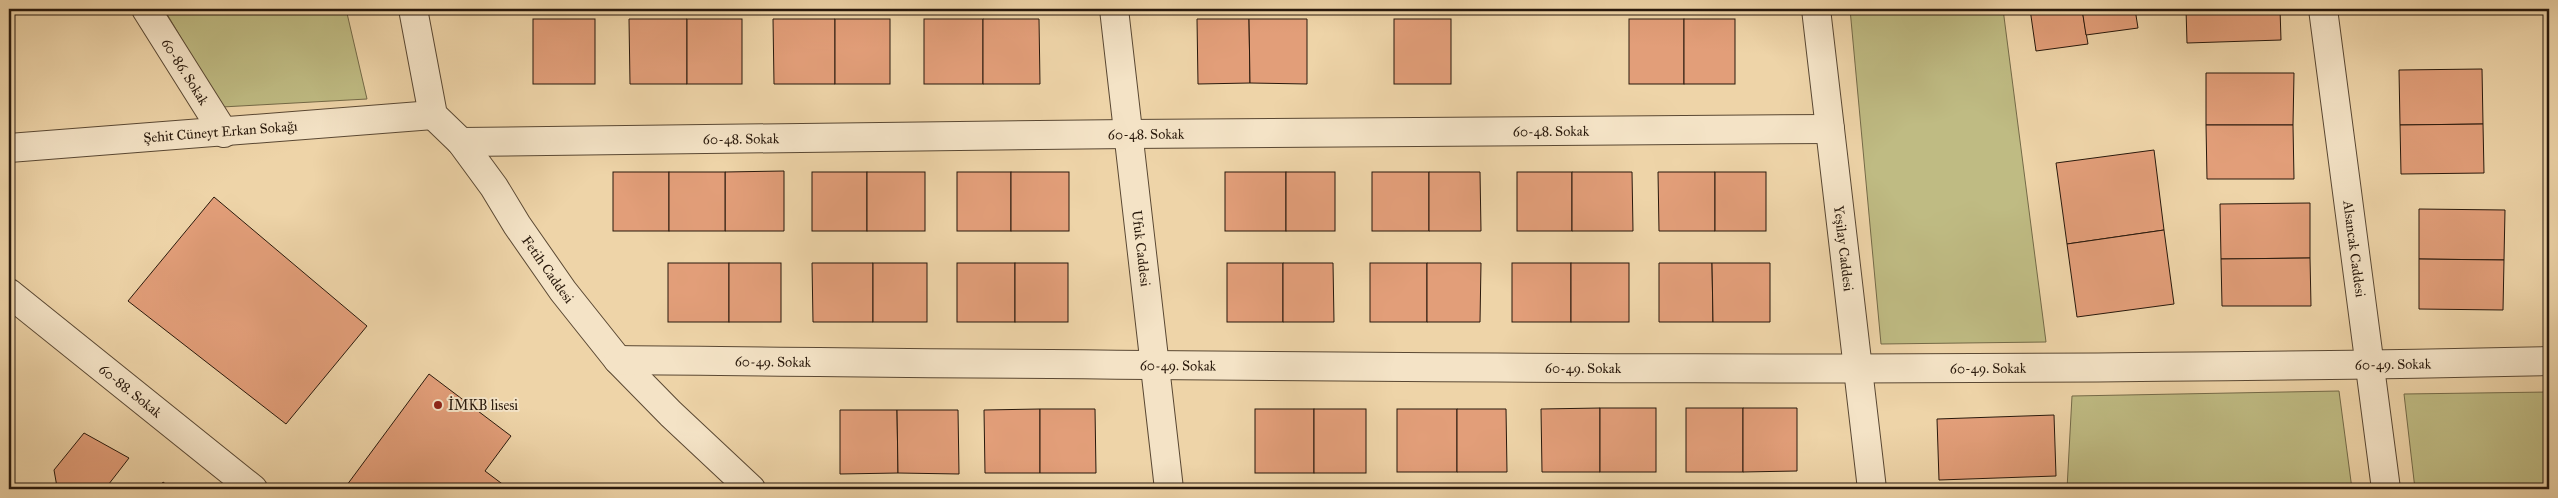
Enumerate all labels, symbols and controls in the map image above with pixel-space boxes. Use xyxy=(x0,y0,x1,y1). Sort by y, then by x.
street label: 60-86. Sokak xyxy=(158,35,213,109)
street label: Şehit Cüneyt Erkan Sokağı xyxy=(143,117,298,146)
street label: 60-48. Sokak xyxy=(1513,122,1590,140)
street label: 60-48. Sokak xyxy=(1108,125,1185,143)
street label: 60-48. Sokak xyxy=(703,130,780,148)
street label: Alsancak Caddesi xyxy=(2340,198,2369,299)
street label: Yeşilay Caddesi xyxy=(1830,205,1857,292)
street label: Ufuk Caddesi xyxy=(1129,209,1154,288)
street label: Fetih Caddesi xyxy=(518,232,578,306)
street label: 60-49. Sokak xyxy=(735,353,812,370)
street label: 60-49. Sokak xyxy=(2355,355,2432,373)
street label: 60-49. Sokak xyxy=(1140,357,1217,374)
street label: 60-49. Sokak xyxy=(1545,359,1622,377)
street label: 60-49. Sokak xyxy=(1950,359,2027,377)
street label: 60-88. Sokak xyxy=(96,360,166,421)
place label: İMKB lisesi xyxy=(448,396,518,414)
marker: İMKB lisesi xyxy=(432,399,444,411)

